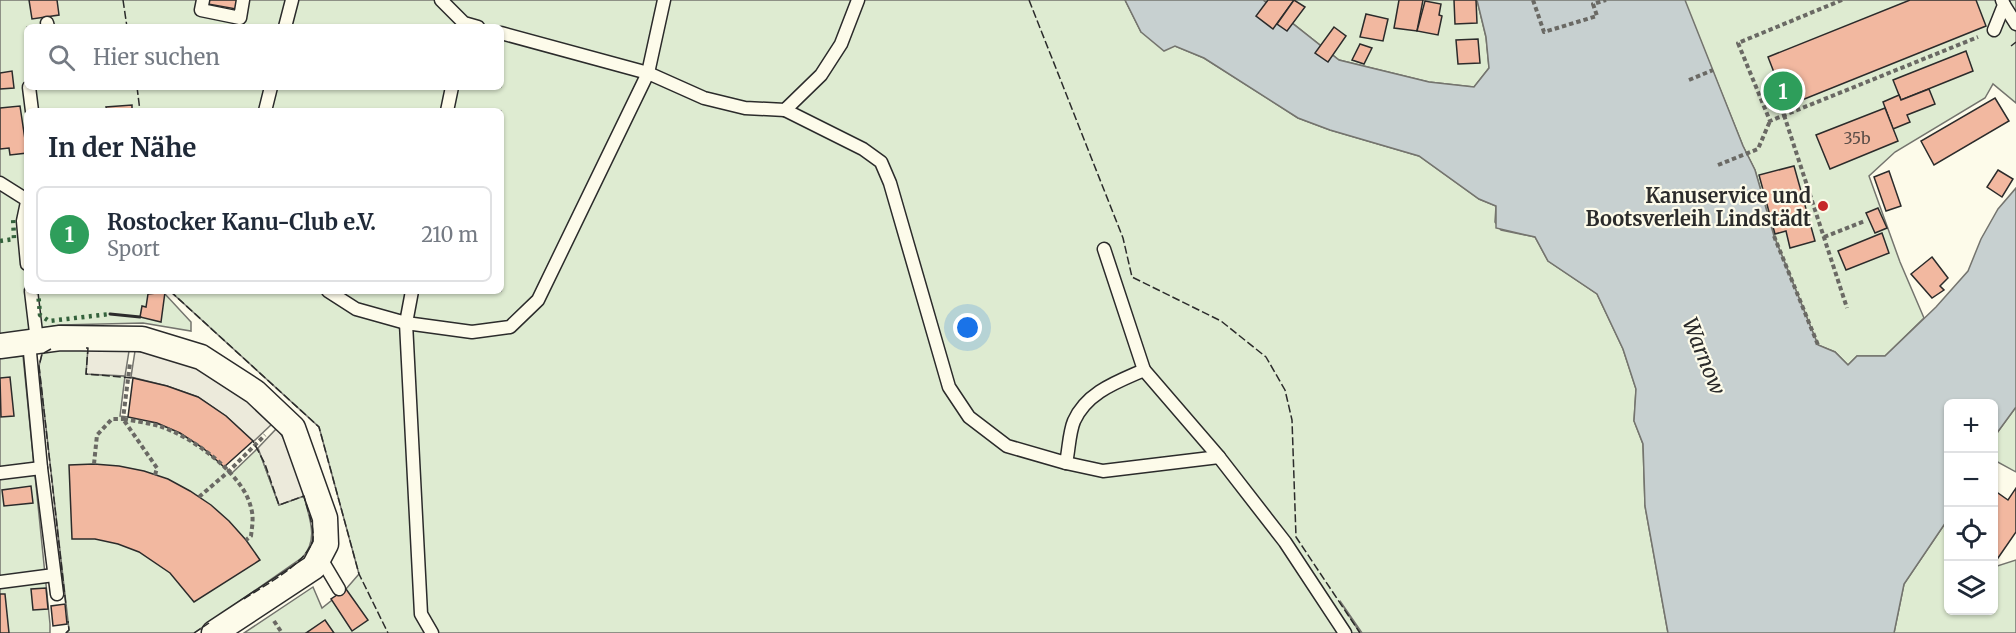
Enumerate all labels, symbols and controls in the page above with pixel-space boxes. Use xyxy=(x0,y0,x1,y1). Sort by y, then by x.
search box xyxy=(24,24,504,90)
icon: search xyxy=(45,41,78,74)
text: Hier suchen xyxy=(93,43,220,71)
pin: 1 xyxy=(1764,68,1802,113)
house number: 35b xyxy=(1843,128,1871,148)
text: In der Nähe xyxy=(48,131,196,164)
place label: Kanuservice und Bootsverleih Lindstädt xyxy=(1586,183,1811,231)
marker: Kanuservice und Bootsverleih Lindstädt xyxy=(1816,199,1830,213)
text: Rostocker Kanu-Club e.V. xyxy=(107,208,376,236)
text: 1 xyxy=(65,222,74,247)
text: 210 m xyxy=(421,222,478,247)
text: Sport xyxy=(107,236,160,261)
your location xyxy=(953,313,982,342)
water label: Warnow xyxy=(1676,314,1732,398)
map controls xyxy=(1944,399,1998,615)
button: + xyxy=(1944,399,1998,453)
button: − xyxy=(1944,453,1998,507)
button: locate xyxy=(1944,507,1998,561)
button: layers xyxy=(1944,561,1998,615)

